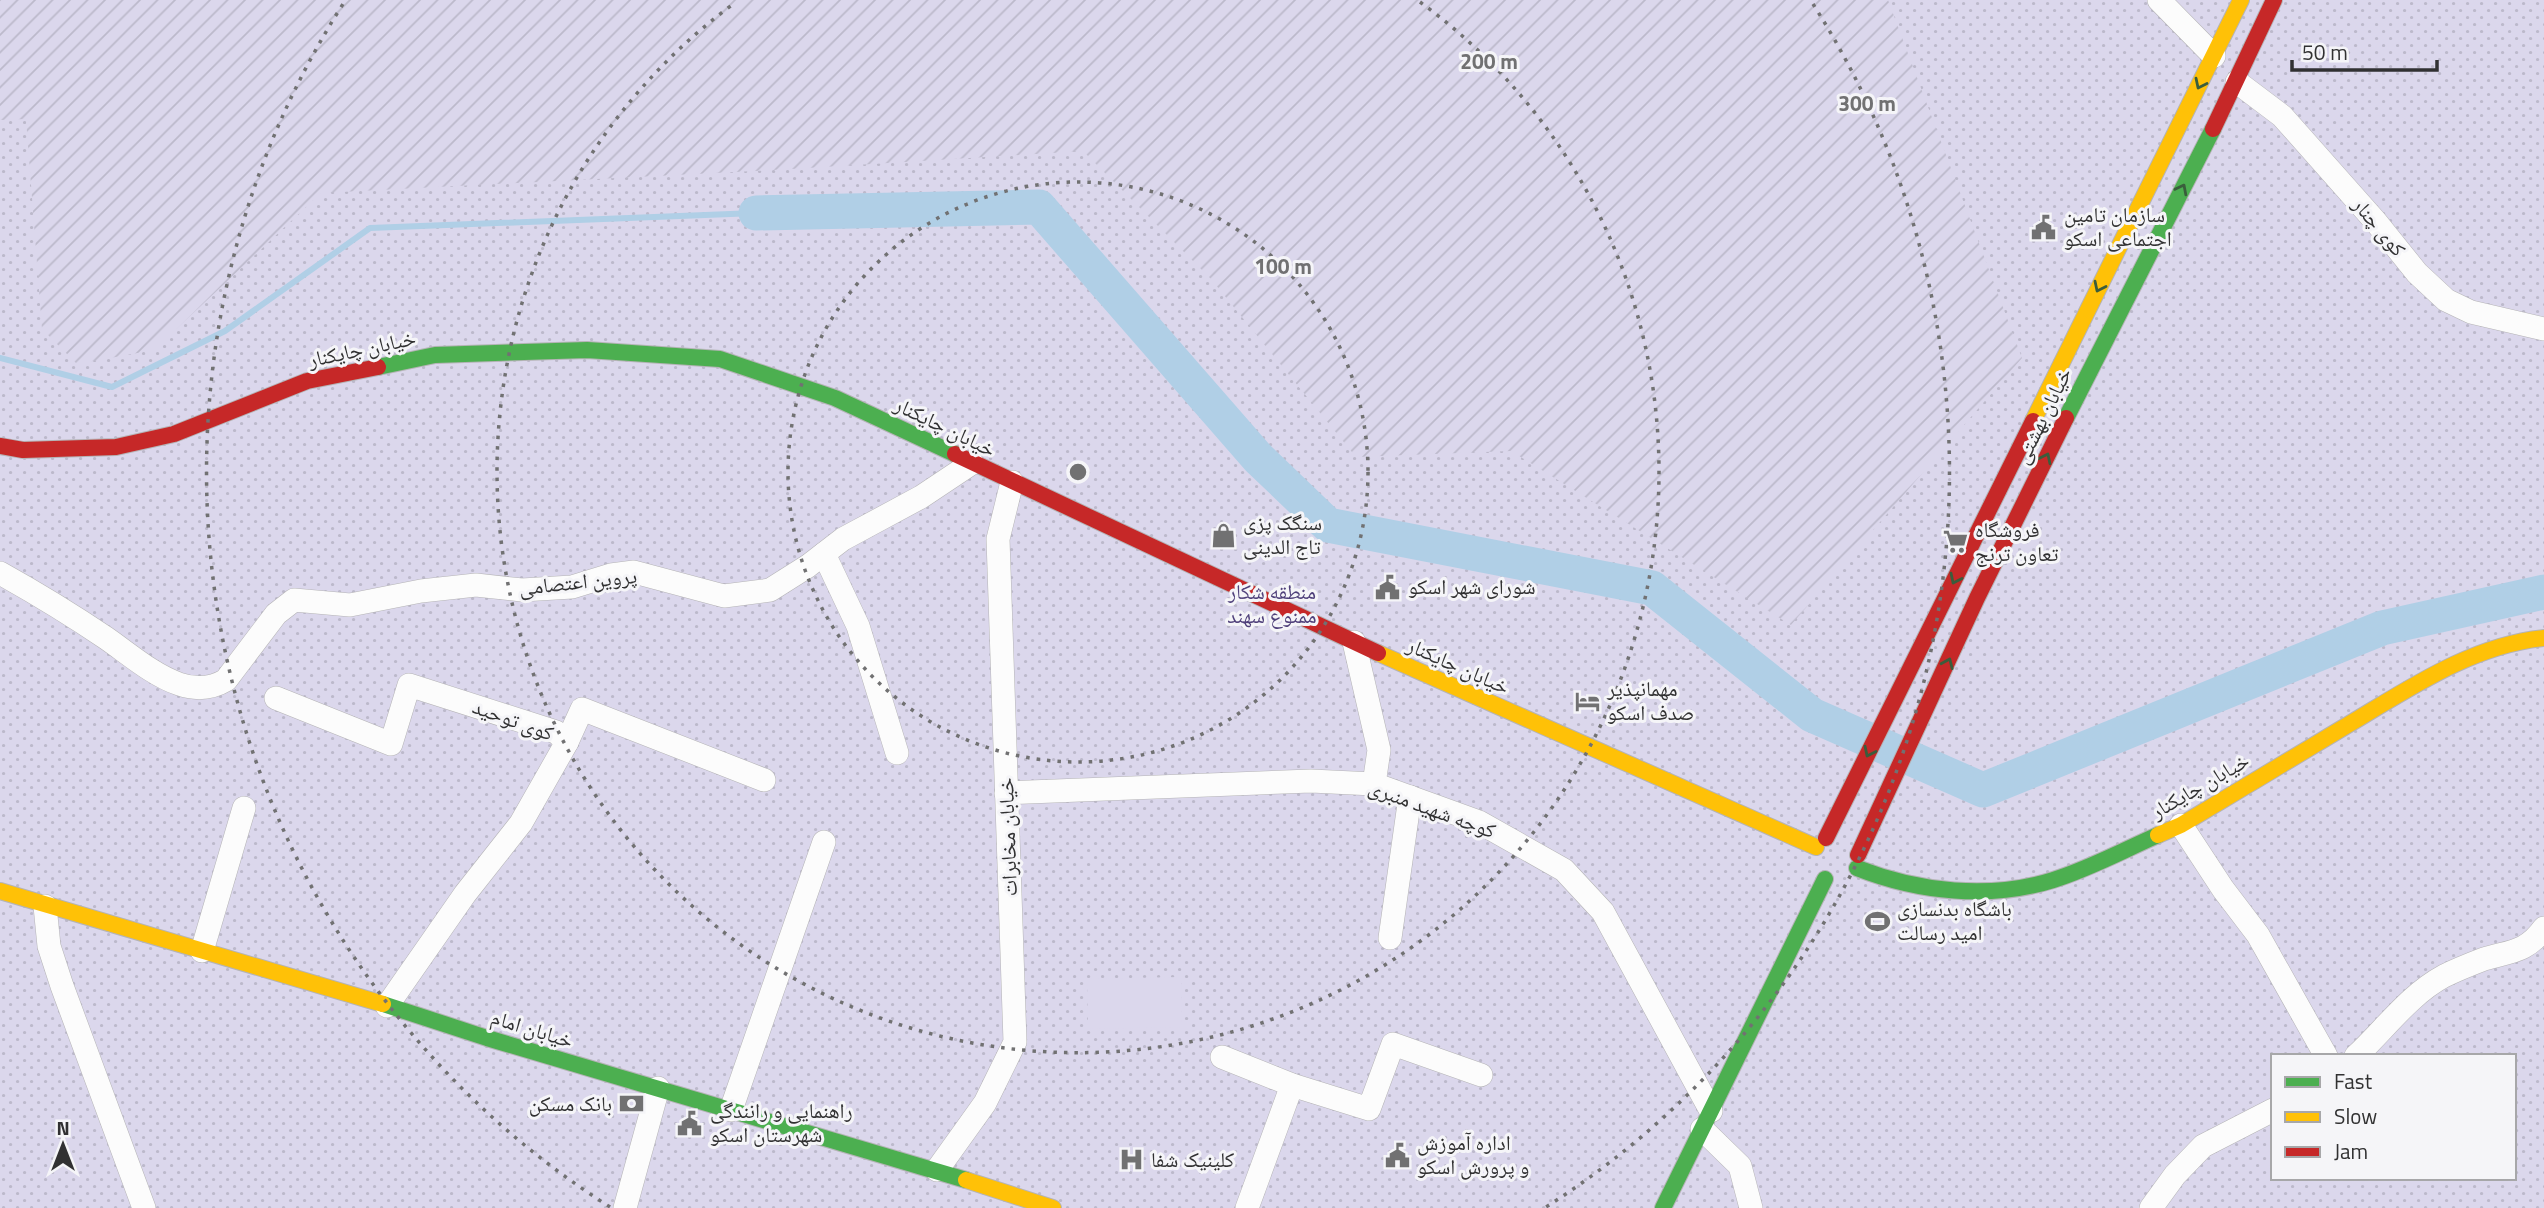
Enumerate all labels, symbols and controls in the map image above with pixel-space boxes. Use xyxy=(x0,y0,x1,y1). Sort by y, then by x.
scale bar xyxy=(2292,28,2437,72)
text: 50 m xyxy=(2302,36,2348,68)
text: 200 m xyxy=(1460,45,1518,77)
one-way arrow xyxy=(2195,76,2209,89)
text: 300 m xyxy=(1838,87,1896,119)
one-way arrow xyxy=(2174,184,2188,196)
street label: کوی چنار xyxy=(2345,189,2414,263)
place label: سازمان تامین اجتماعی اسکو xyxy=(2064,198,2172,254)
public building icon: سازمان تامین اجتماعی اسکو xyxy=(2030,213,2058,241)
text: 100 m xyxy=(1254,250,1312,282)
one-way arrow xyxy=(2094,280,2108,292)
street label: خیابان چایکنار xyxy=(304,321,419,375)
street label: خیابان بهشتی xyxy=(2005,362,2079,469)
street label: خیابان چایکنار xyxy=(888,387,1002,464)
one-way arrow xyxy=(2038,453,2052,465)
centre of rings xyxy=(1066,460,1090,484)
place label: سنگک پزی تاج الدینی xyxy=(1243,506,1322,562)
place label: فروشگاه تعاون ترنج xyxy=(1975,513,2058,569)
shop icon: سنگک پزی تاج الدینی xyxy=(1209,521,1237,549)
supermarket icon: فروشگاه تعاون ترنج xyxy=(1941,528,1969,556)
street label: پروین اعتصامی xyxy=(517,559,638,603)
place label: شورای شهر اسکو xyxy=(1408,570,1536,602)
one-way arrow xyxy=(1949,572,1963,584)
public building icon: شورای شهر اسکو xyxy=(1374,573,1402,601)
park label: منطقه شکار ممنوع سهند xyxy=(1227,575,1317,631)
street label: خیابان چایکنار xyxy=(1401,628,1515,702)
one-way arrow xyxy=(1940,658,1954,670)
place label: مهمانپذیر صدف اسکو xyxy=(1606,672,1694,728)
hotel icon: مهمانپذیر صدف اسکو xyxy=(1573,687,1601,715)
street label: کوی توحید xyxy=(468,690,559,749)
street label: خیابان چایکنار xyxy=(2143,744,2255,827)
one-way arrow xyxy=(1864,745,1878,757)
street label: کوچه شهید منبری xyxy=(1364,770,1501,846)
street label: خیابان مخابرات xyxy=(989,777,1025,897)
place label: باشگاه بدنسازی امید رسالت xyxy=(1897,892,2012,948)
sports icon: باشگاه بدنسازی امید رسالت xyxy=(1863,907,1891,935)
street label: خیابان امام xyxy=(487,1000,577,1056)
legend xyxy=(2271,1054,2516,1180)
text: Fast xyxy=(2334,1065,2373,1097)
place label: بانک مسکن xyxy=(529,1087,612,1119)
bank icon: بانک مسکن xyxy=(618,1090,646,1118)
place label: راهنمایی و رانندگی شهرستان اسکو xyxy=(710,1094,853,1150)
text: Slow xyxy=(2334,1100,2377,1132)
public building icon: راهنمایی و رانندگی شهرستان اسکو xyxy=(676,1109,704,1137)
north arrow xyxy=(28,1110,98,1180)
text: N xyxy=(56,1113,70,1142)
place label: اداره آموزش و پرورش اسکو xyxy=(1417,1126,1529,1182)
text: Jam xyxy=(2334,1135,2368,1167)
public building icon: اداره آموزش و پرورش اسکو xyxy=(1383,1141,1411,1169)
place label: کلینیک شفا xyxy=(1151,1143,1235,1175)
hospital icon: کلینیک شفا xyxy=(1117,1146,1145,1174)

